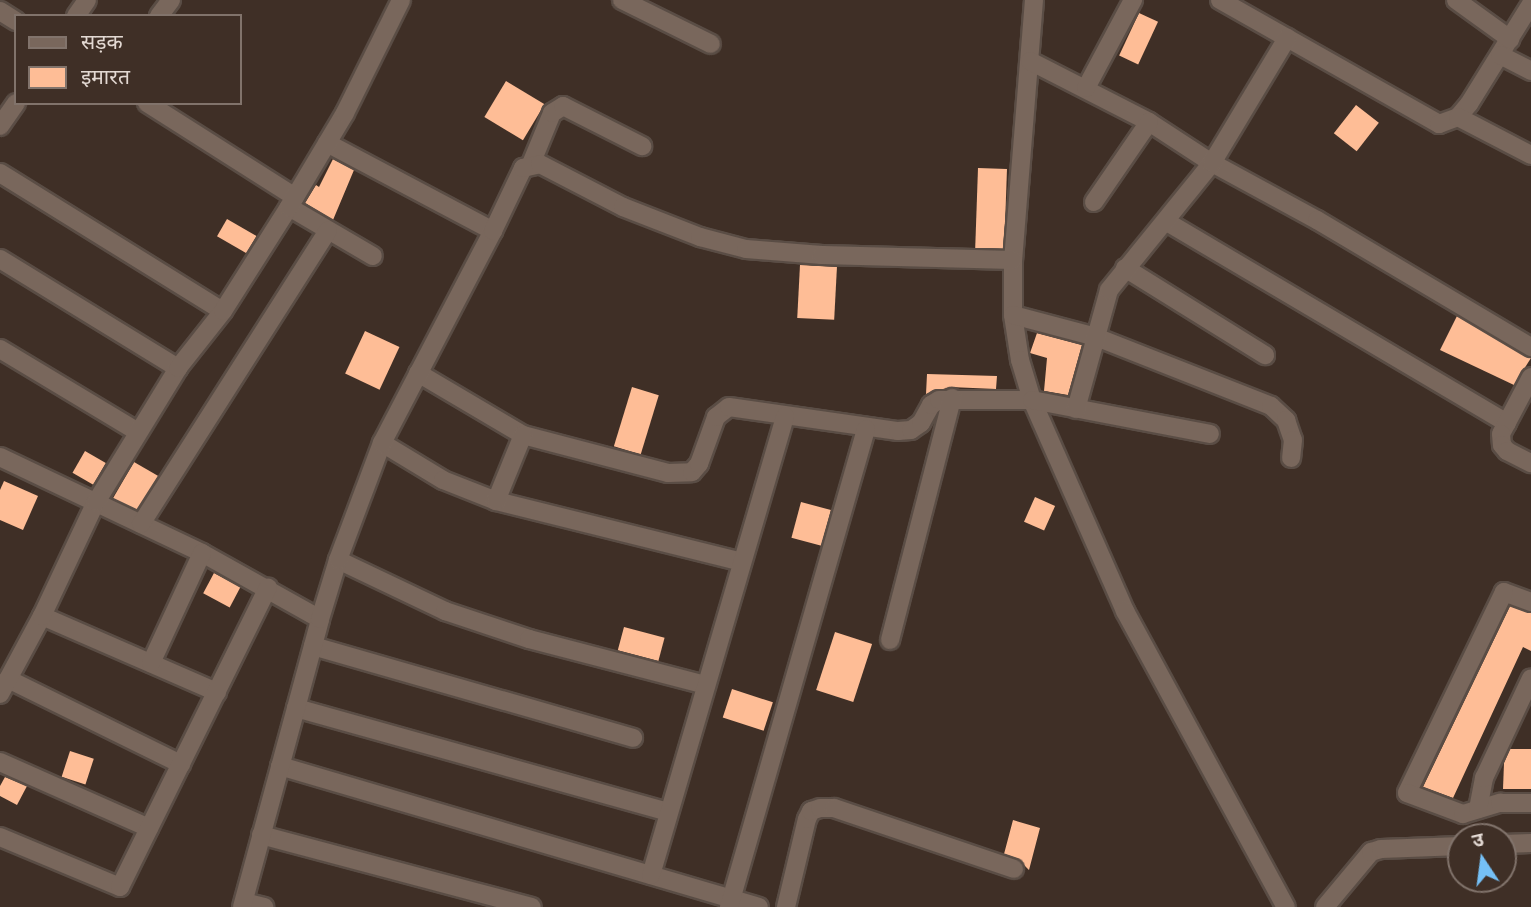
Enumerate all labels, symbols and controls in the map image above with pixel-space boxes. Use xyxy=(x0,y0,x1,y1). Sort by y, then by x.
legend xyxy=(14,14,242,105)
text: सड़क xyxy=(81,27,123,55)
text: इमारत xyxy=(81,62,130,90)
north arrow xyxy=(1447,823,1517,893)
text: उ xyxy=(1470,827,1486,852)

